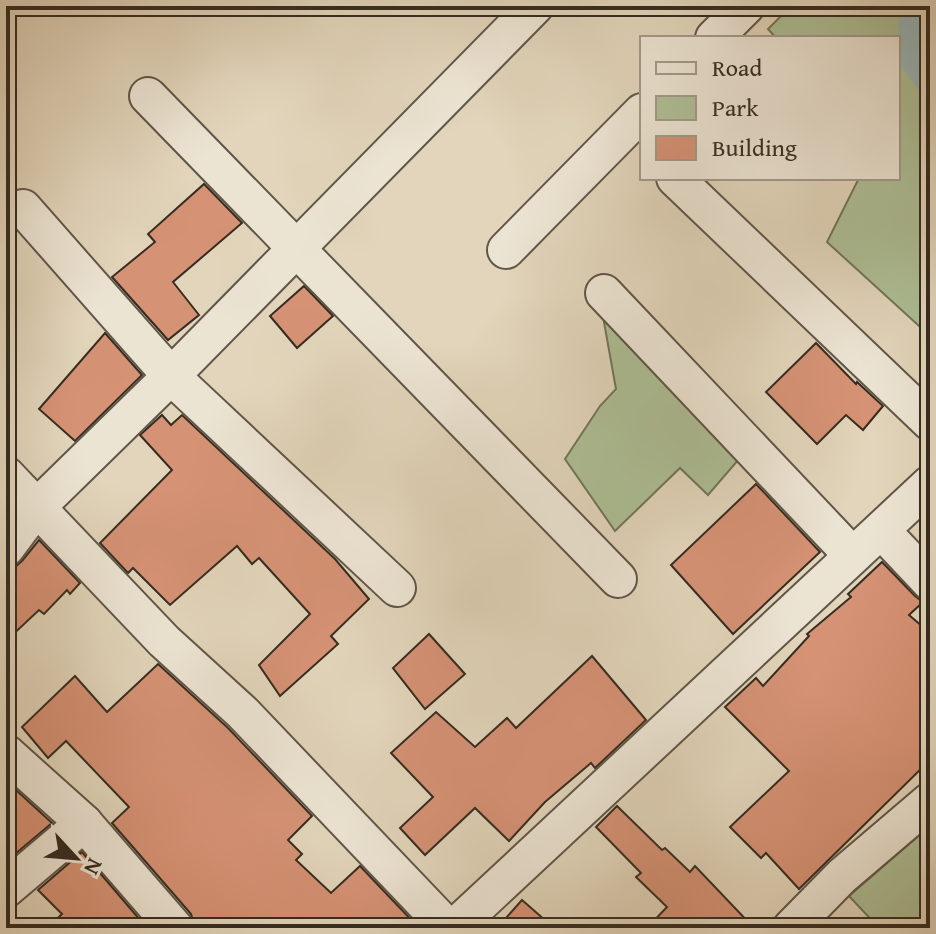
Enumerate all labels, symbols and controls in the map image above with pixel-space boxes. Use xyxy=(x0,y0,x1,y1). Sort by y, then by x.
legend xyxy=(640,36,900,180)
text: Road xyxy=(712,50,762,85)
text: Park xyxy=(712,90,759,125)
text: Building xyxy=(712,130,797,165)
north arrow xyxy=(36,818,116,898)
text: N xyxy=(76,853,112,881)

